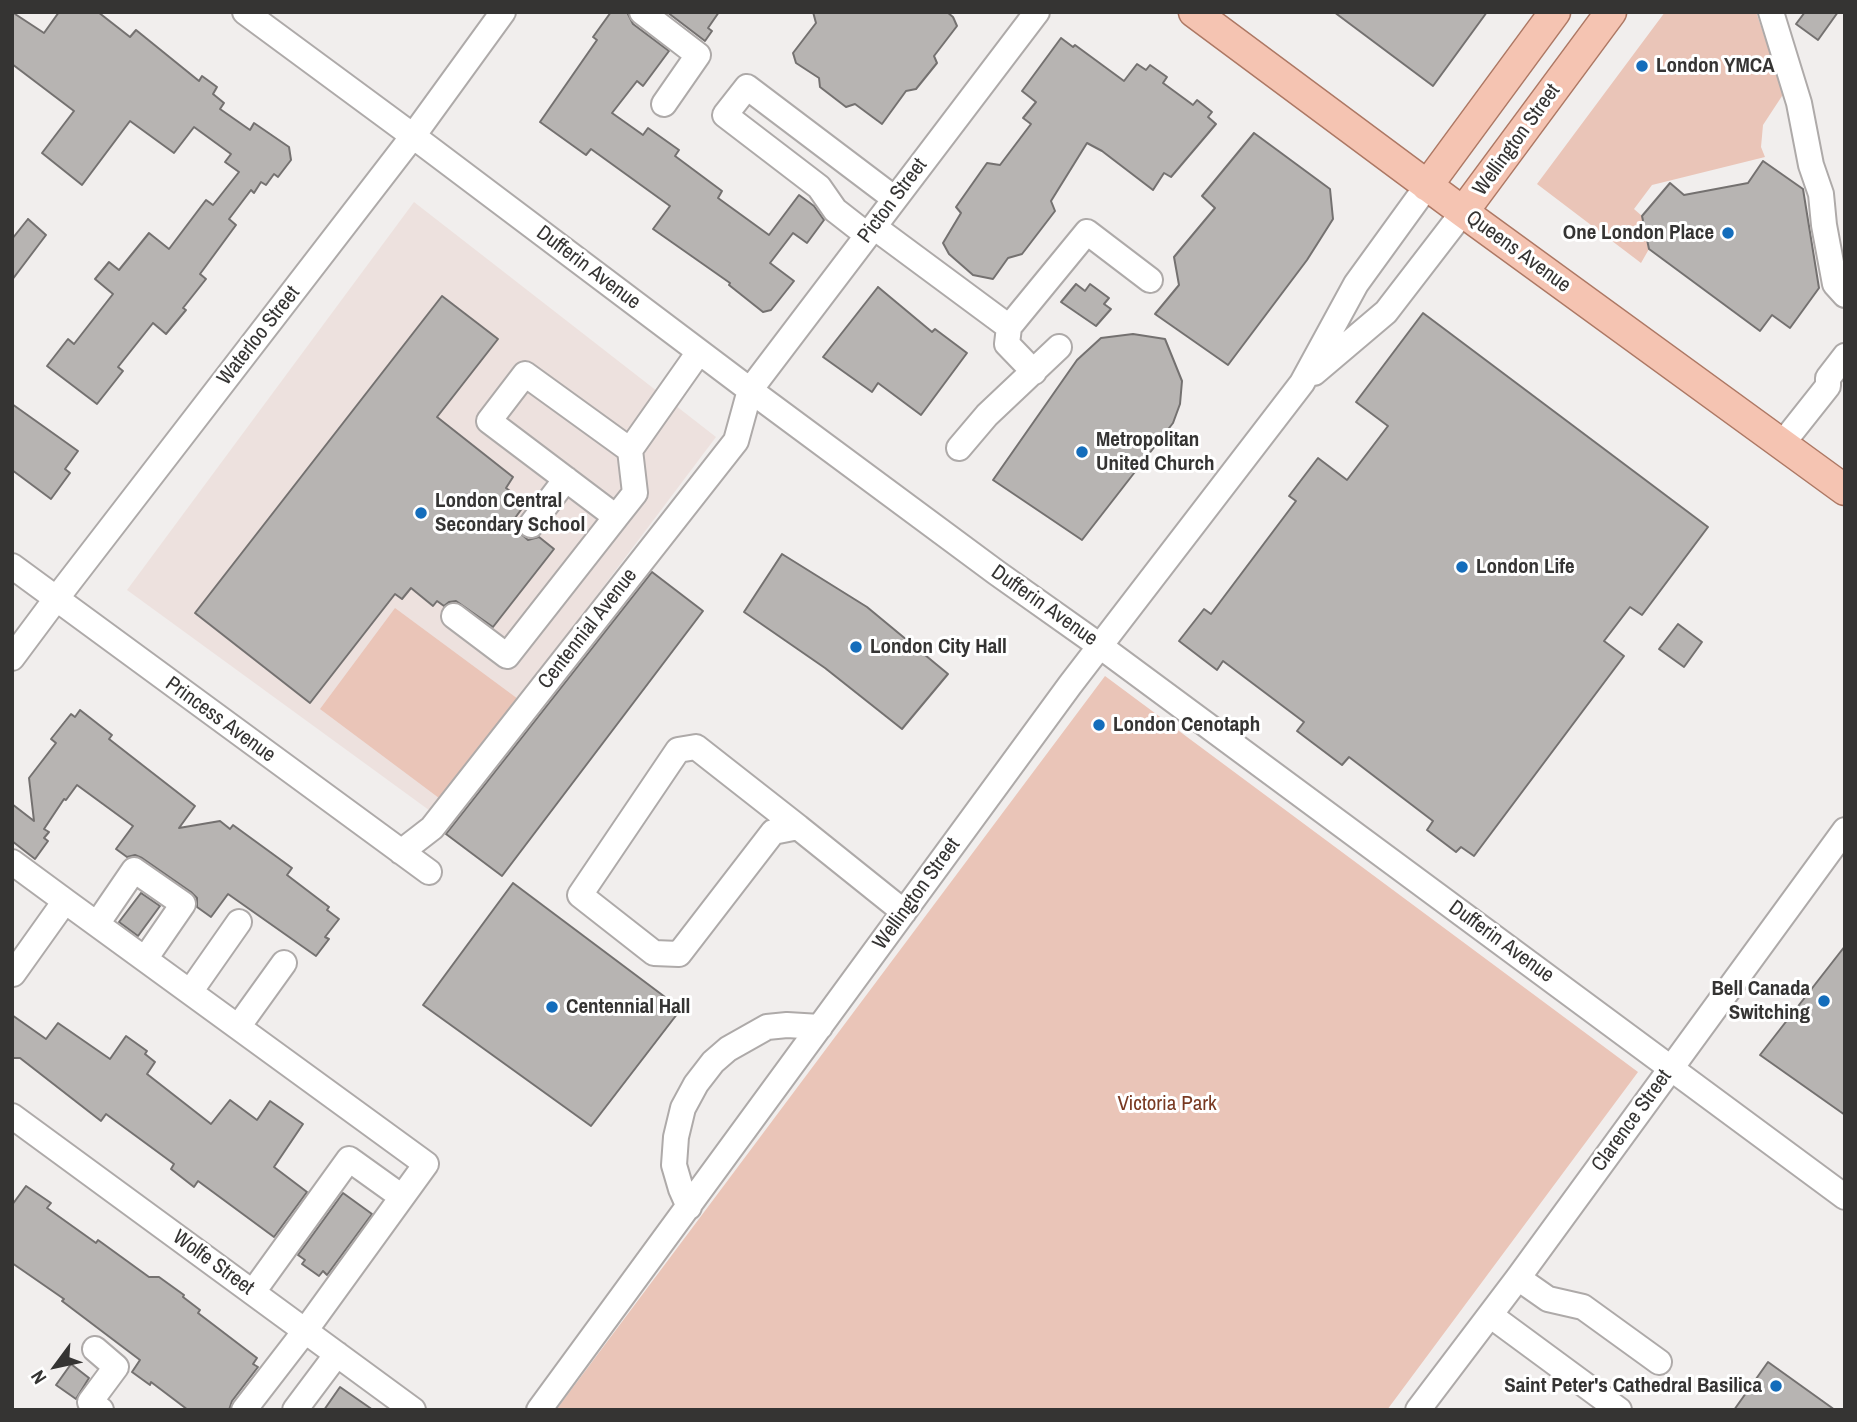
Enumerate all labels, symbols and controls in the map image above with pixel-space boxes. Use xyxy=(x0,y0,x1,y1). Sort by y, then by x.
place label: London YMCA xyxy=(1656,53,1775,79)
marker: London YMCA xyxy=(1634,58,1650,74)
street label: Wellington Street xyxy=(1468,79,1566,201)
street label: Picton Street xyxy=(853,154,933,248)
street label: Queens Avenue xyxy=(1461,206,1575,298)
place label: One London Place xyxy=(1563,220,1714,246)
street label: Dufferin Avenue xyxy=(531,221,645,315)
marker: One London Place xyxy=(1720,225,1736,241)
street label: Waterloo Street xyxy=(212,281,306,391)
place label: Metropolitan United Church xyxy=(1096,427,1215,477)
marker: Metropolitan United Church xyxy=(1074,444,1090,460)
place label: London Central Secondary School xyxy=(435,488,585,538)
marker: London Central Secondary School xyxy=(413,505,429,521)
place label: London Life xyxy=(1476,554,1575,580)
marker: London Life xyxy=(1454,559,1470,575)
street label: Dufferin Avenue xyxy=(986,560,1102,652)
street label: Centennial Avenue xyxy=(533,564,643,694)
place label: London City Hall xyxy=(870,634,1007,660)
marker: London City Hall xyxy=(848,639,864,655)
street label: Princess Avenue xyxy=(160,672,280,768)
place label: London Cenotaph xyxy=(1113,712,1260,738)
marker: London Cenotaph xyxy=(1091,717,1107,733)
street label: Wellington Street xyxy=(868,833,966,955)
street label: Dufferin Avenue xyxy=(1443,895,1559,989)
place label: Bell Canada Switching xyxy=(1711,976,1810,1026)
marker: Bell Canada Switching xyxy=(1816,993,1832,1009)
place label: Centennial Hall xyxy=(566,994,690,1020)
marker: Centennial Hall xyxy=(544,999,560,1015)
street label: Clarence Street xyxy=(1587,1065,1677,1177)
park label: Victoria Park xyxy=(1117,1091,1217,1117)
street label: Wolfe Street xyxy=(167,1225,259,1301)
north arrow xyxy=(21,1331,91,1401)
text: N xyxy=(24,1366,52,1389)
place label: Saint Peter's Cathedral Basilica xyxy=(1504,1373,1762,1399)
marker: Saint Peter's Cathedral Basilica xyxy=(1768,1378,1784,1394)

